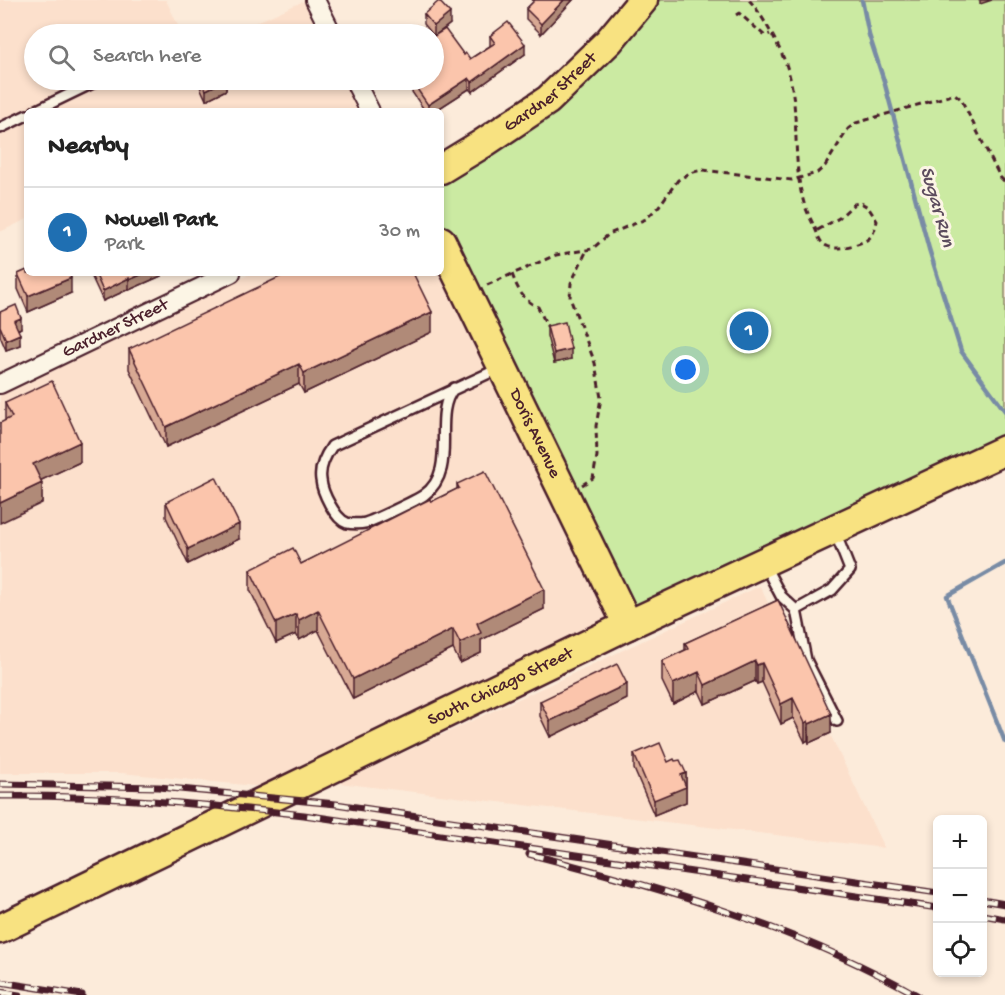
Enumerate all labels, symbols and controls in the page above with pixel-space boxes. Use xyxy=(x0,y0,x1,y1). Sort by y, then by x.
search box xyxy=(24,24,444,90)
icon: search xyxy=(45,41,78,74)
text: Search here xyxy=(93,44,201,70)
street label: Gardner Street xyxy=(500,47,603,137)
text: Nearby xyxy=(48,132,129,163)
water label: Sugar Run xyxy=(914,164,959,250)
text: Nowell Park xyxy=(105,208,216,234)
text: 1 xyxy=(63,221,72,244)
text: 30 m xyxy=(379,221,420,244)
text: Park xyxy=(105,234,143,257)
street label: Gardner Street xyxy=(59,294,173,363)
pin: 1 xyxy=(730,308,768,354)
your location xyxy=(671,355,700,384)
street label: Doris Avenue xyxy=(504,385,566,482)
street label: South Chicago Street xyxy=(424,642,578,731)
map controls xyxy=(933,815,987,977)
button: + xyxy=(933,815,987,869)
button: − xyxy=(933,869,987,923)
button: locate xyxy=(933,923,987,977)

